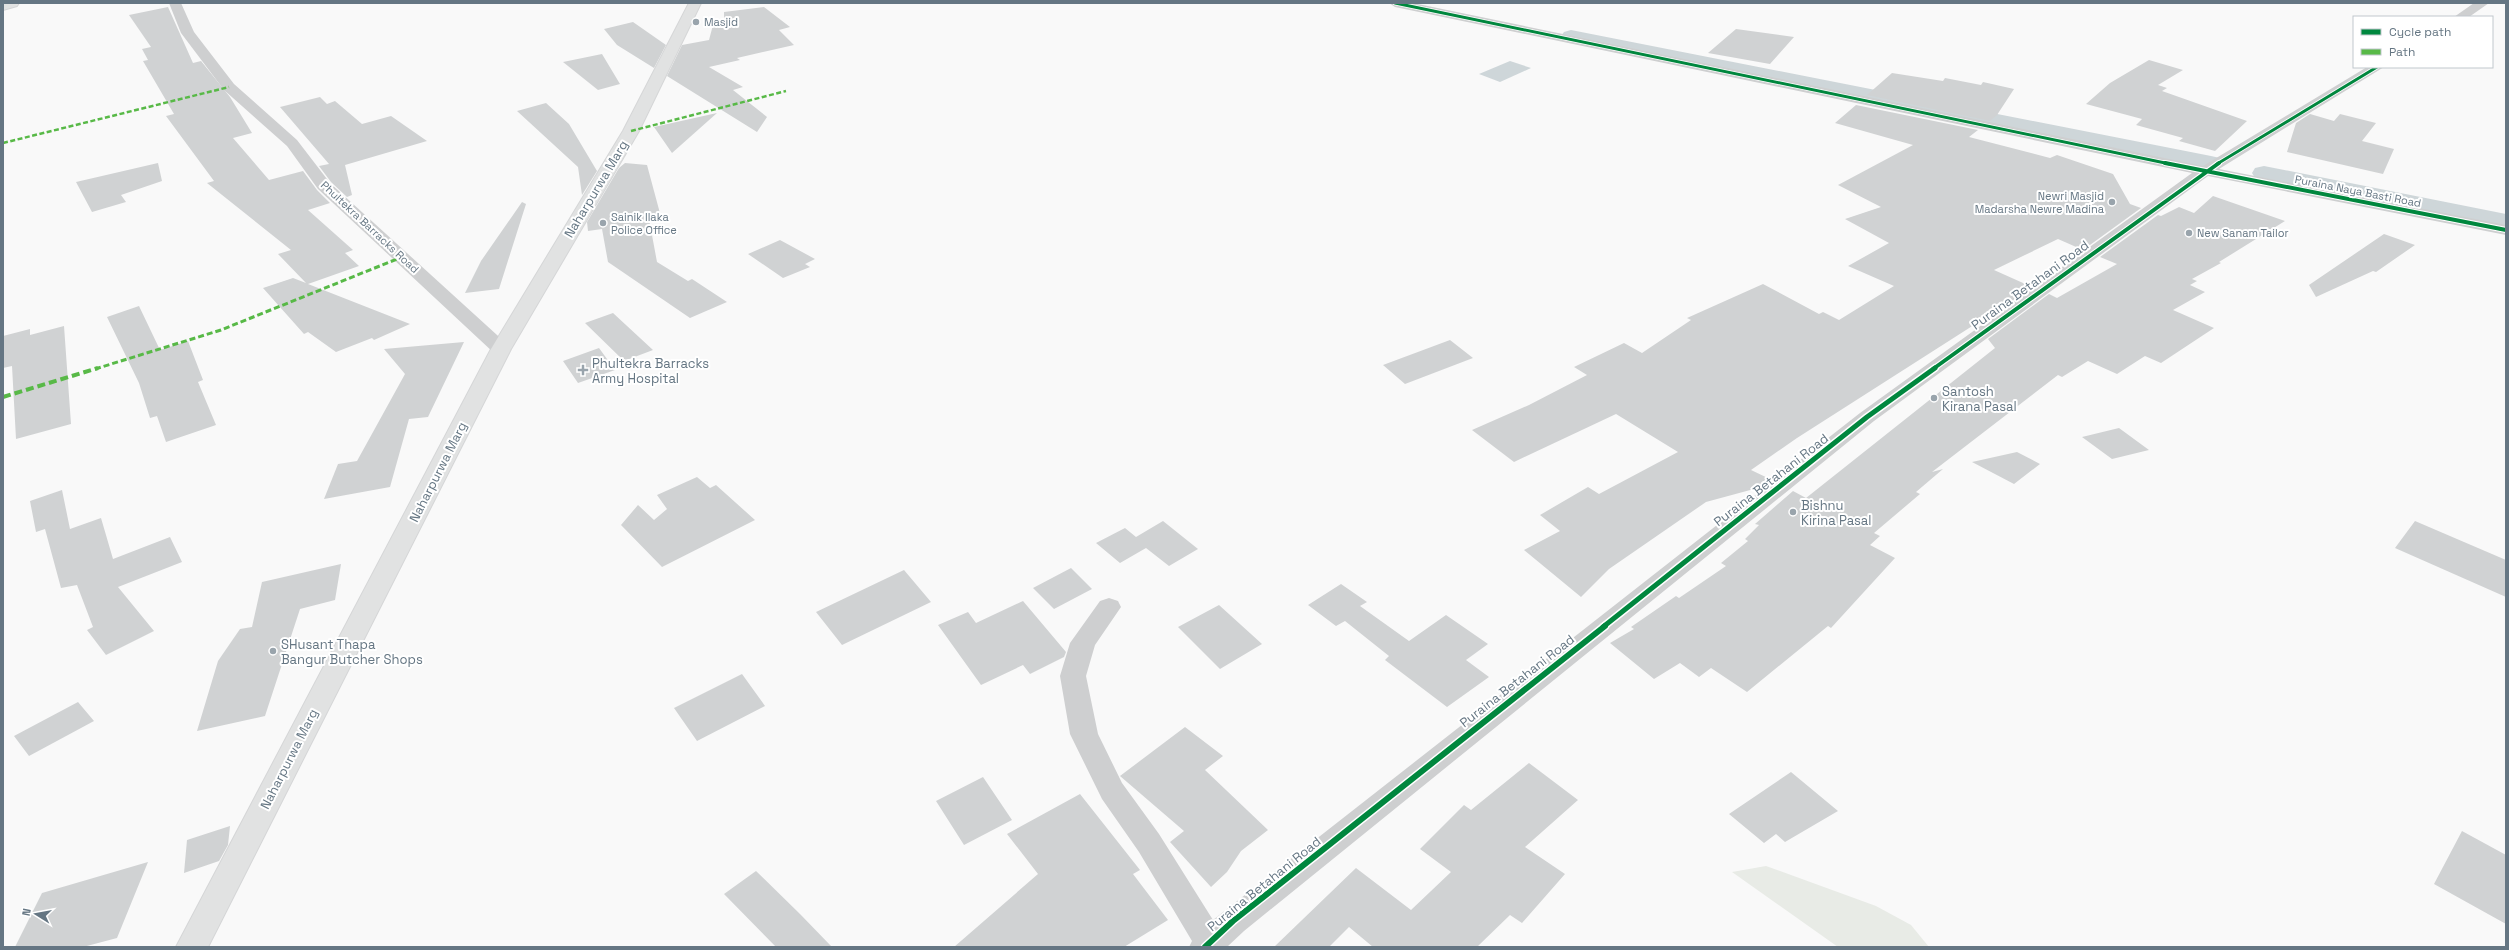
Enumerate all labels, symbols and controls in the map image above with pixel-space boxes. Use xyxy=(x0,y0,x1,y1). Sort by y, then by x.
place label: Masjid xyxy=(704,15,738,29)
legend xyxy=(2353,16,2493,68)
marker: Masjid xyxy=(691,17,701,27)
text: Cycle path xyxy=(2389,24,2451,40)
text: Path xyxy=(2389,44,2415,60)
street label: Naharpurwa Marg xyxy=(560,137,632,241)
street label: Puraina Naya Basti Road xyxy=(2294,172,2422,210)
street label: Phultekra Barracks Road xyxy=(318,178,422,276)
place label: Newri Masjid Madarsha Newre Madina xyxy=(1975,189,2105,216)
marker: Newri Masjid Madarsha Newre Madina xyxy=(2107,197,2117,207)
place label: Sainik Ilaka Police Office xyxy=(611,210,677,237)
marker: Sainik Ilaka Police Office xyxy=(598,218,608,228)
place label: New Sanam Tailor xyxy=(2197,226,2289,240)
marker: New Sanam Tailor xyxy=(2184,228,2194,238)
street label: Puraina Betahani Road xyxy=(1968,237,2092,333)
place label: Phultekra Barracks Army Hospital xyxy=(592,355,709,387)
marker: Phultekra Barracks Army Hospital xyxy=(577,364,589,376)
place label: Santosh Kirana Pasal xyxy=(1942,383,2017,415)
marker: Santosh Kirana Pasal xyxy=(1929,393,1939,403)
street label: Naharpurwa Marg xyxy=(405,419,471,525)
street label: Puraina Betahani Road xyxy=(1710,430,1832,530)
place label: Bishnu Kirina Pasal xyxy=(1801,497,1872,529)
marker: Bishnu Kirina Pasal xyxy=(1788,507,1798,517)
street label: Puraina Betahani Road xyxy=(1456,631,1578,731)
place label: SHusant Thapa Bangur Butcher Shops xyxy=(281,636,423,668)
marker: SHusant Thapa Bangur Butcher Shops xyxy=(268,646,278,656)
street label: Naharpurwa Marg xyxy=(256,706,322,812)
street label: Puraina Betahani Road xyxy=(1204,833,1324,935)
north arrow xyxy=(16,894,56,934)
text: N xyxy=(19,907,34,917)

